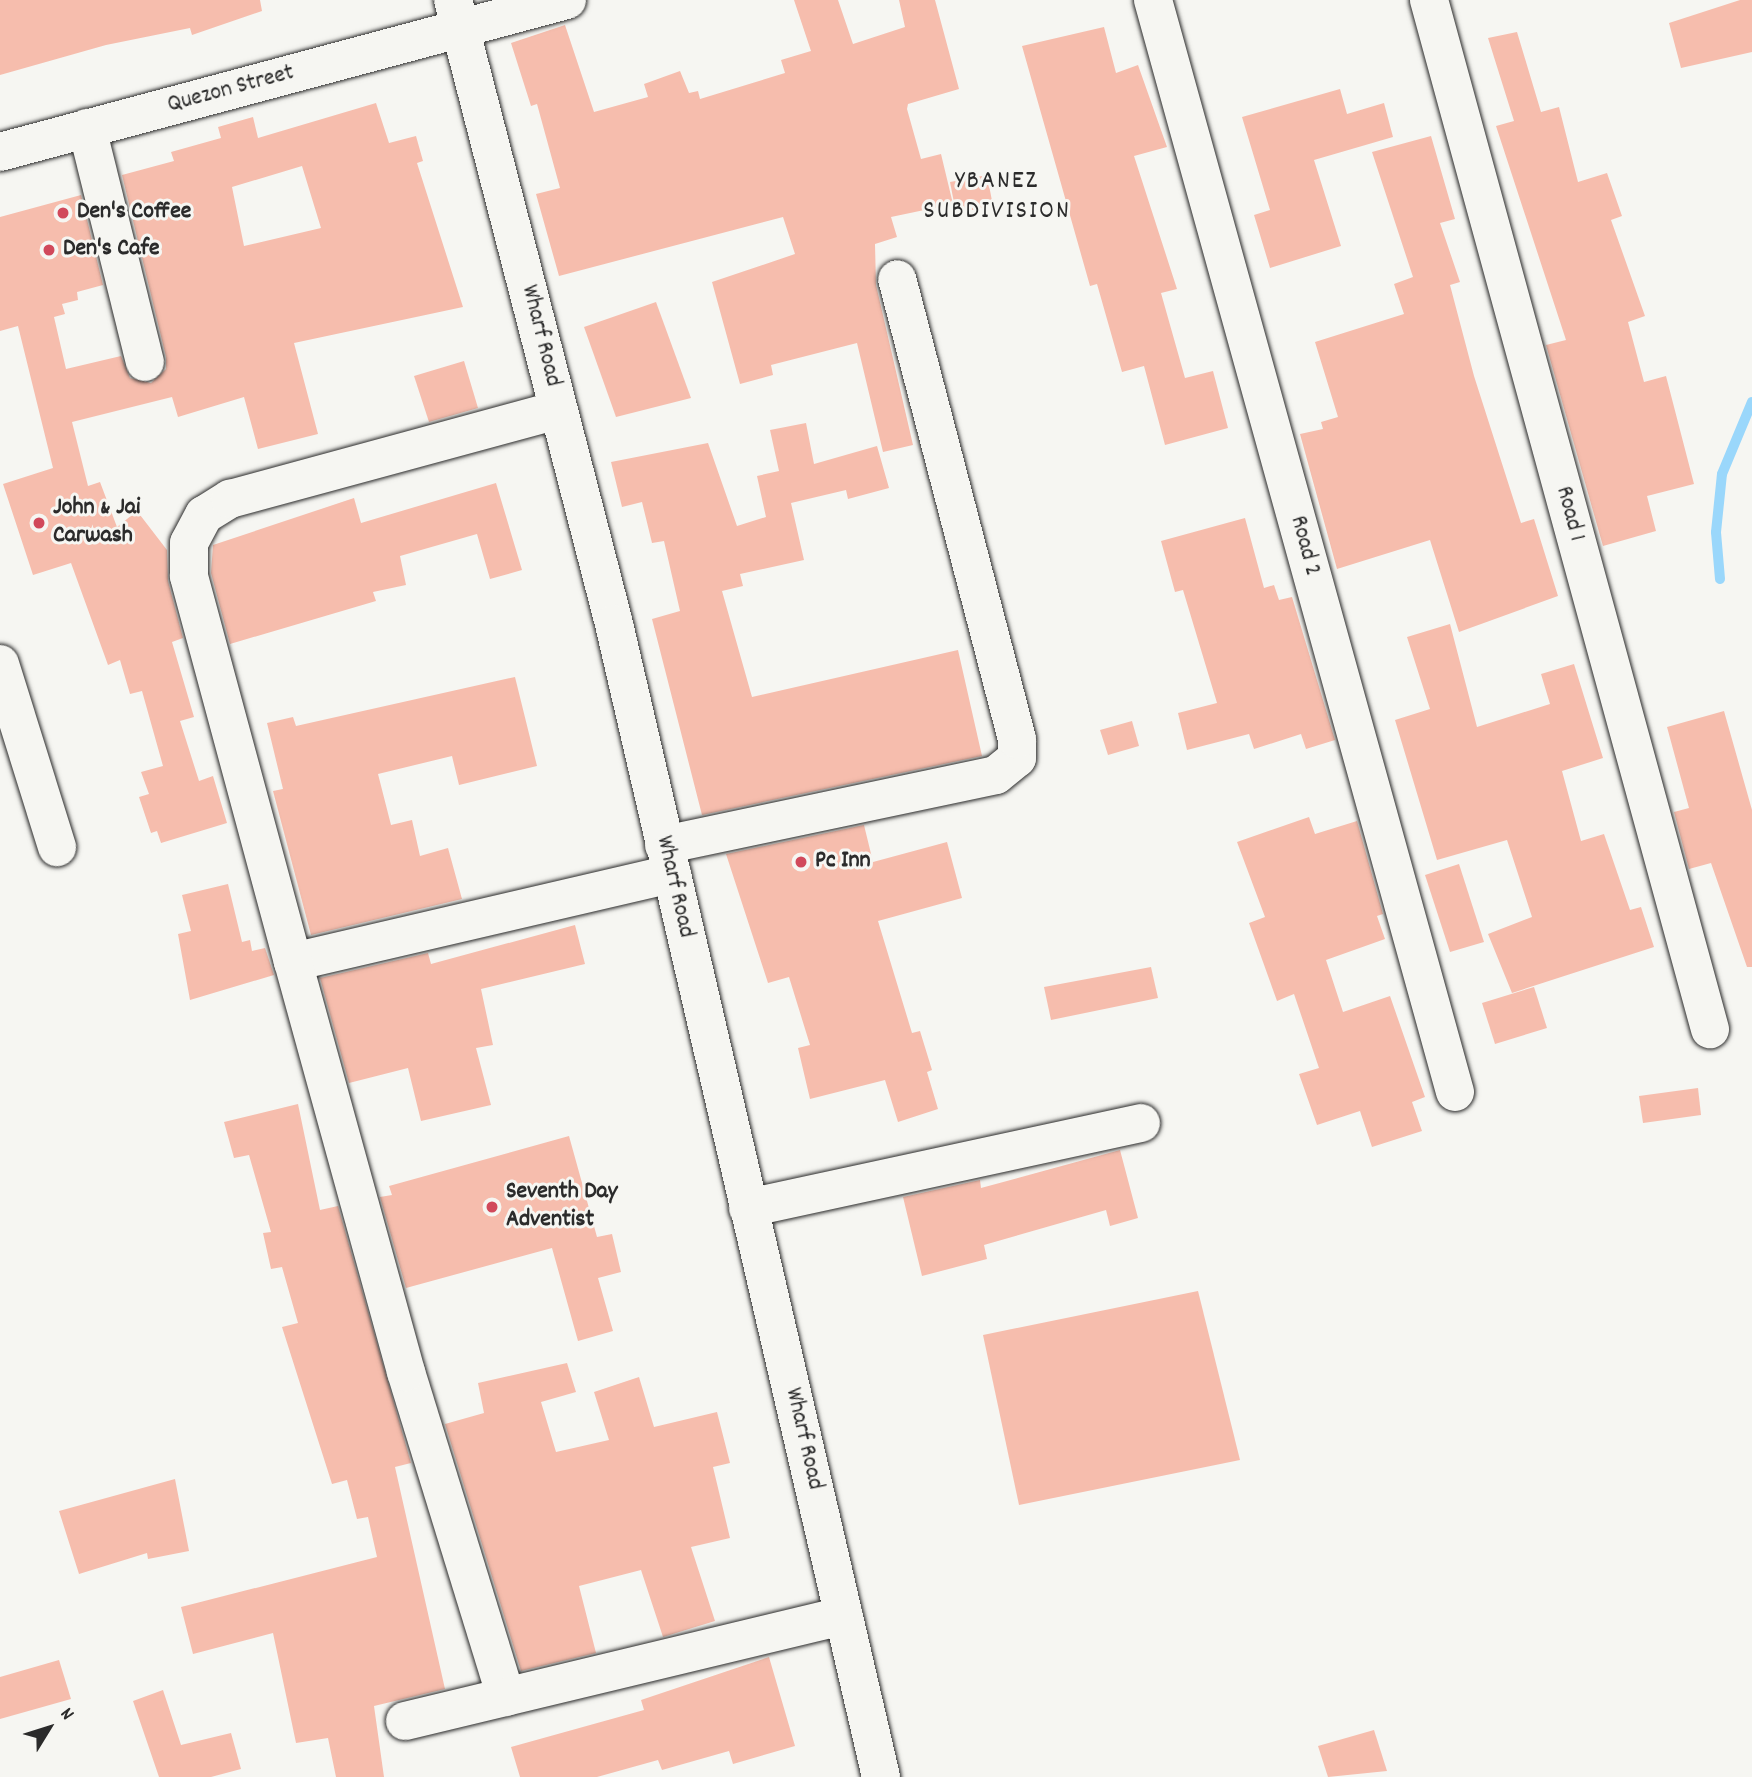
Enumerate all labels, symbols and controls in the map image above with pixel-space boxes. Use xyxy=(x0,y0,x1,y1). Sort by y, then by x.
street label: Quezon Street xyxy=(165,59,297,121)
district label: YBANEZ SUBDIVISION xyxy=(925,166,1069,228)
place label: Den's Coffee xyxy=(77,199,191,227)
marker: Den's Coffee xyxy=(55,205,71,221)
place label: Den's Cafe xyxy=(63,236,159,264)
marker: Den's Cafe xyxy=(41,242,57,258)
street label: Wharf Road xyxy=(513,282,567,390)
street label: Road 1 xyxy=(1548,483,1590,545)
place label: John & Jai Carwash xyxy=(53,495,140,551)
street label: Road 2 xyxy=(1282,513,1326,579)
marker: John & Jai Carwash xyxy=(31,515,47,531)
street label: Wharf Road xyxy=(648,833,700,941)
place label: Pc Inn xyxy=(815,848,871,876)
marker: Pc Inn xyxy=(793,854,809,870)
place label: Seventh Day Adventist xyxy=(506,1179,618,1235)
marker: Seventh Day Adventist xyxy=(484,1199,500,1215)
street label: Wharf Road xyxy=(777,1385,829,1493)
north arrow xyxy=(14,1693,84,1763)
text: N xyxy=(52,1703,79,1727)

